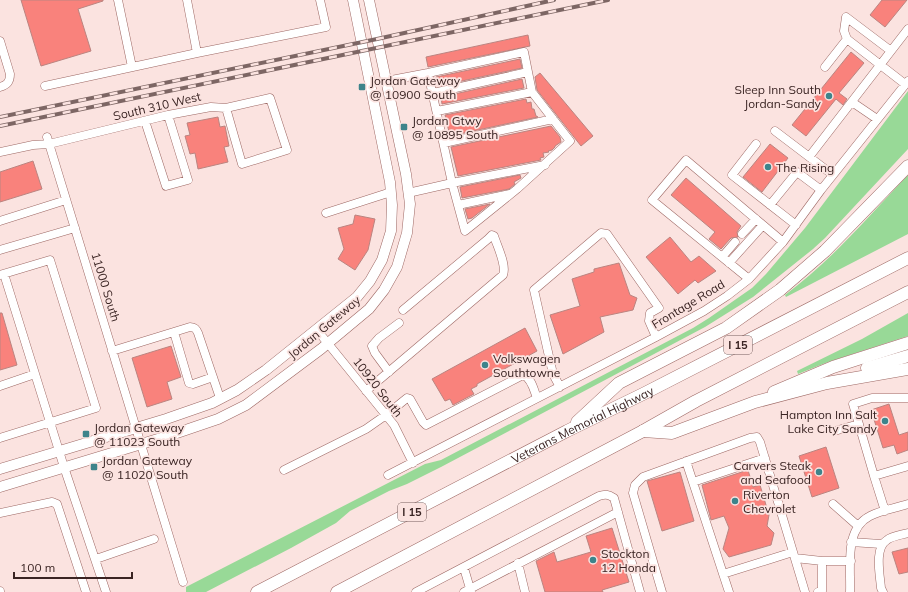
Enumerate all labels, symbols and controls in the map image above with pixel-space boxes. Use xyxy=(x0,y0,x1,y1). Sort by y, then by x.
place label: Jordan Gateway @ 10900 South xyxy=(370,73,461,102)
marker: Jordan Gateway @ 10900 South xyxy=(357,82,367,92)
place label: Sleep Inn South Jordan-Sandy xyxy=(734,82,822,111)
street label: South 310 West xyxy=(112,89,202,123)
marker: Sleep Inn South Jordan-Sandy xyxy=(824,91,834,101)
place label: Jordan Gtwy @ 10895 South xyxy=(412,113,498,142)
marker: Jordan Gtwy @ 10895 South xyxy=(399,122,409,132)
place label: The Rising xyxy=(776,160,834,175)
marker: The Rising xyxy=(763,162,773,172)
street label: 11000 South xyxy=(88,251,124,323)
street label: Frontage Road xyxy=(649,276,727,332)
street label: Jordan Gateway xyxy=(285,292,364,362)
road number: I 15 xyxy=(724,336,752,354)
place label: Volkswagen Southtowne xyxy=(493,351,561,380)
street label: 10920 South xyxy=(350,354,406,420)
marker: Volkswagen Southtowne xyxy=(480,360,490,370)
street label: Veterans Memorial Highway xyxy=(509,382,657,466)
place label: Hampton Inn Salt Lake City Sandy xyxy=(780,407,878,436)
marker: Hampton Inn Salt Lake City Sandy xyxy=(880,416,890,426)
place label: Jordan Gateway @ 11023 South xyxy=(94,420,185,449)
marker: Jordan Gateway @ 11023 South xyxy=(81,429,91,439)
place label: Jordan Gateway @ 11020 South xyxy=(102,453,193,482)
place label: Carvers Steak and Seafood xyxy=(733,458,812,487)
marker: Jordan Gateway @ 11020 South xyxy=(89,462,99,472)
marker: Carvers Steak and Seafood xyxy=(814,467,824,477)
place label: Riverton Chevrolet xyxy=(743,487,796,516)
marker: Riverton Chevrolet xyxy=(730,496,740,506)
road number: I 15 xyxy=(398,503,426,521)
place label: Stockton 12 Honda xyxy=(601,546,656,575)
scale bar xyxy=(14,554,132,580)
marker: Stockton 12 Honda xyxy=(588,555,598,565)
text: 100 m xyxy=(20,560,55,575)

